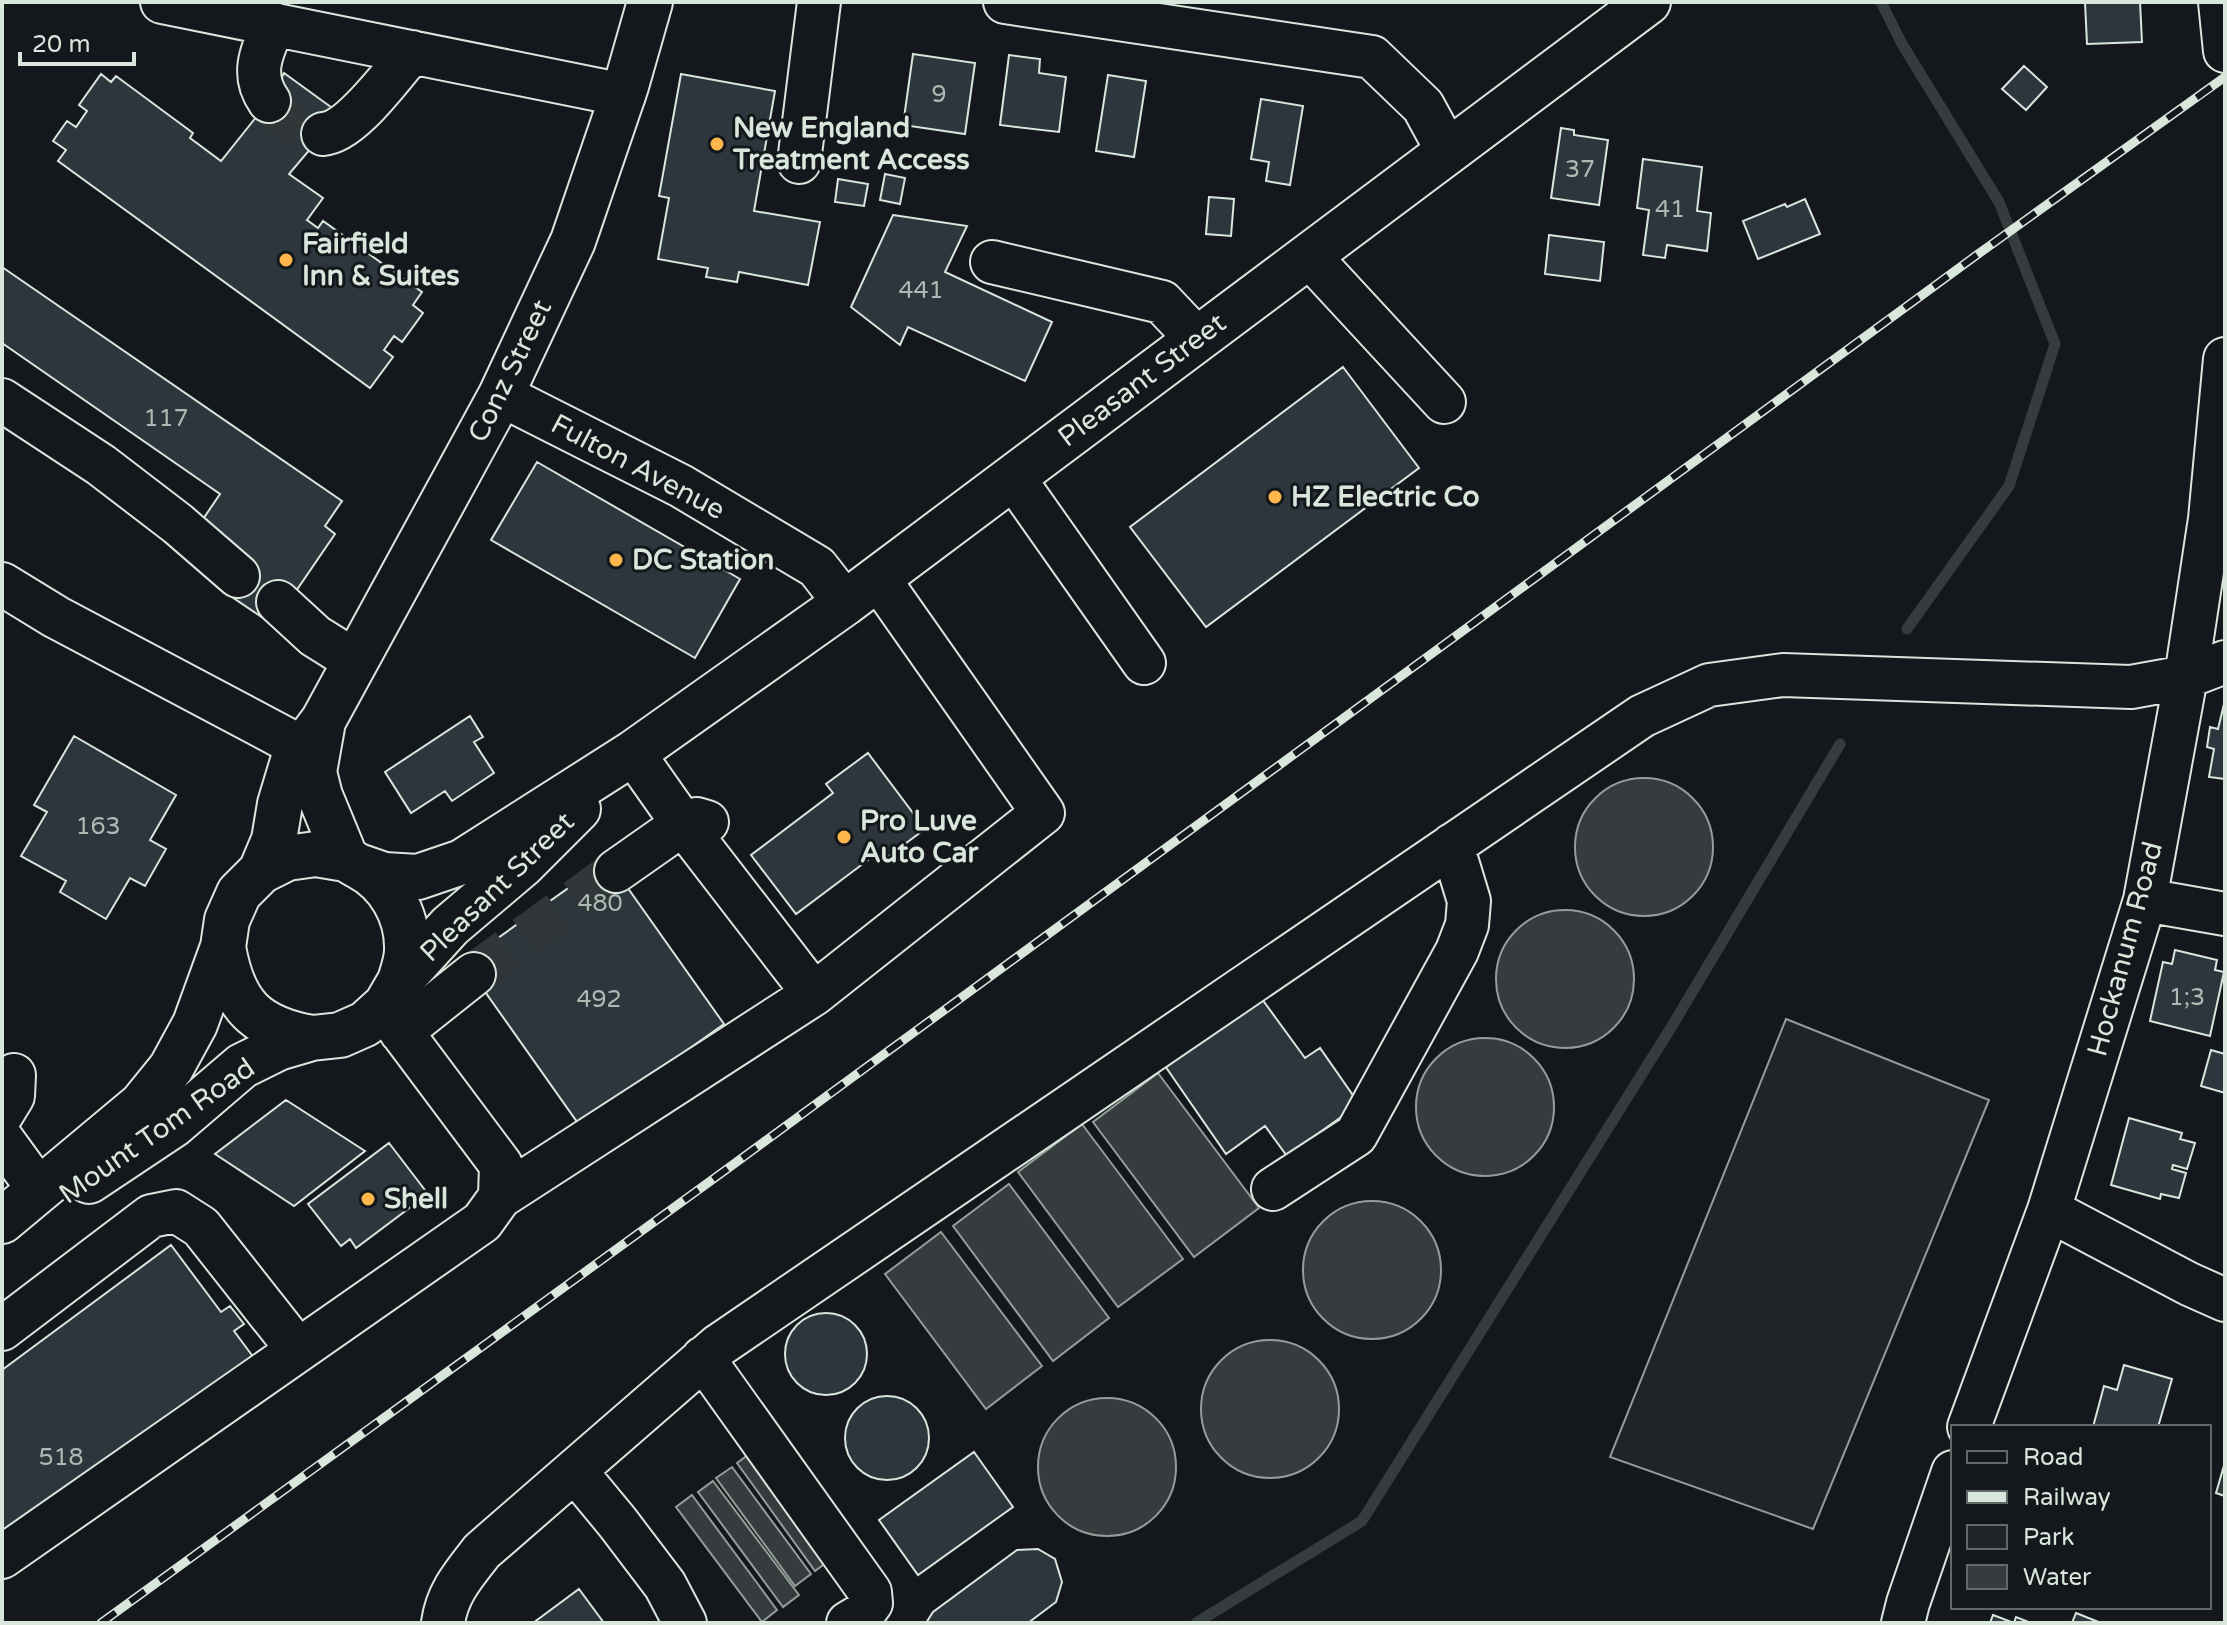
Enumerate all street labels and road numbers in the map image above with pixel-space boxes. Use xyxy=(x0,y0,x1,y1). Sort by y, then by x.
street label: Conz Street xyxy=(461,294,559,448)
street label: Pleasant Street xyxy=(1051,306,1233,454)
street label: Fulton Avenue xyxy=(545,407,731,527)
street label: Pleasant Street xyxy=(413,805,581,969)
street label: Hockanum Road xyxy=(2080,838,2170,1060)
street label: Mount Tom Road xyxy=(53,1051,261,1211)

